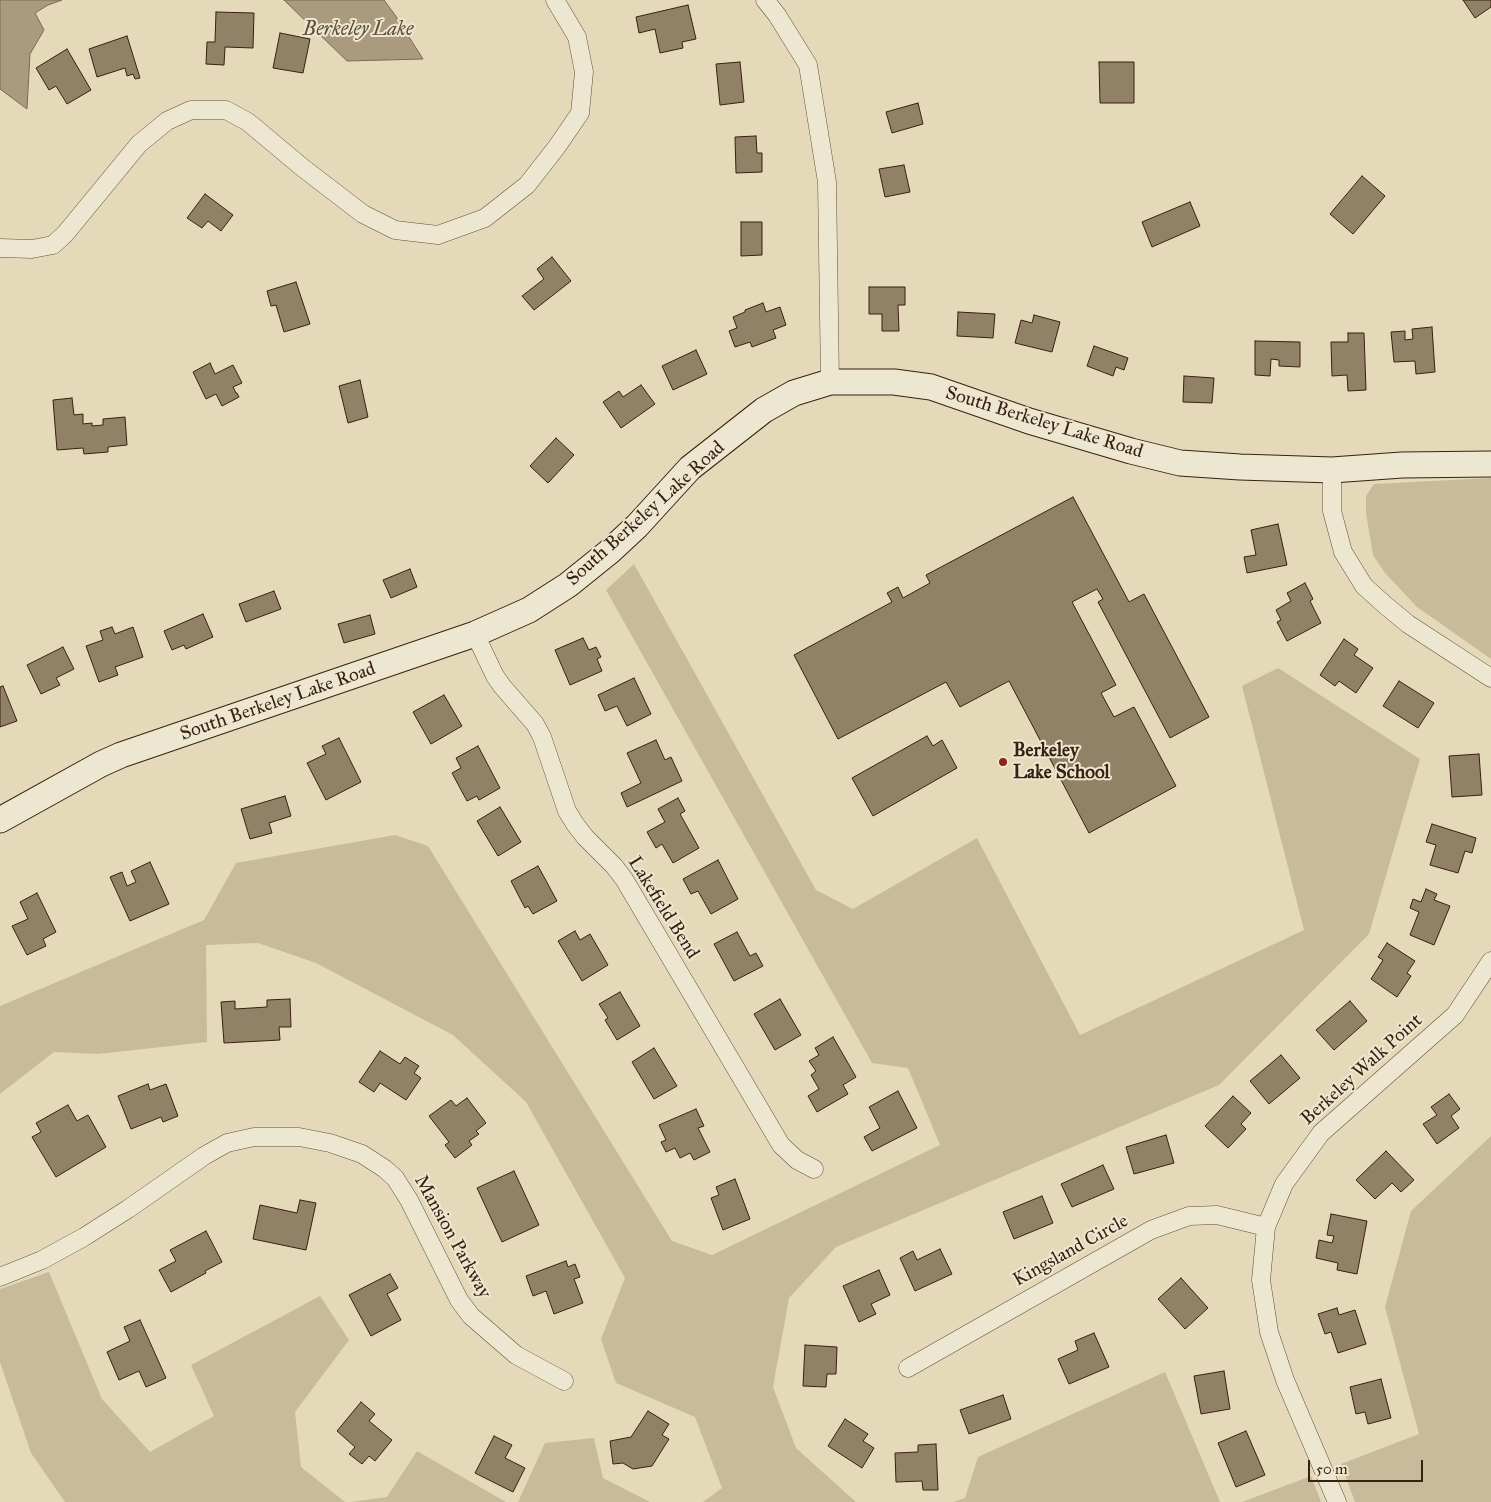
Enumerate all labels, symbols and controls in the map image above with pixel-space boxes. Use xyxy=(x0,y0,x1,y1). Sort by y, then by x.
water label: Berkeley Lake xyxy=(303,18,413,42)
street label: South Berkeley Lake Road xyxy=(943,382,1145,464)
street label: South Berkeley Lake Road xyxy=(562,437,730,591)
street label: South Berkeley Lake Road xyxy=(177,658,379,746)
place label: Berkeley Lake School xyxy=(1013,740,1110,784)
marker: Berkeley Lake School xyxy=(997,756,1009,768)
street label: Lakefield Bend xyxy=(622,853,704,963)
street label: Berkeley Walk Point xyxy=(1297,1010,1427,1130)
street label: Mansion Parkway xyxy=(409,1171,495,1303)
street label: Kingsland Circle xyxy=(1009,1210,1133,1292)
scale bar xyxy=(1311,1450,1426,1482)
text: 50 m xyxy=(1316,1460,1348,1478)

